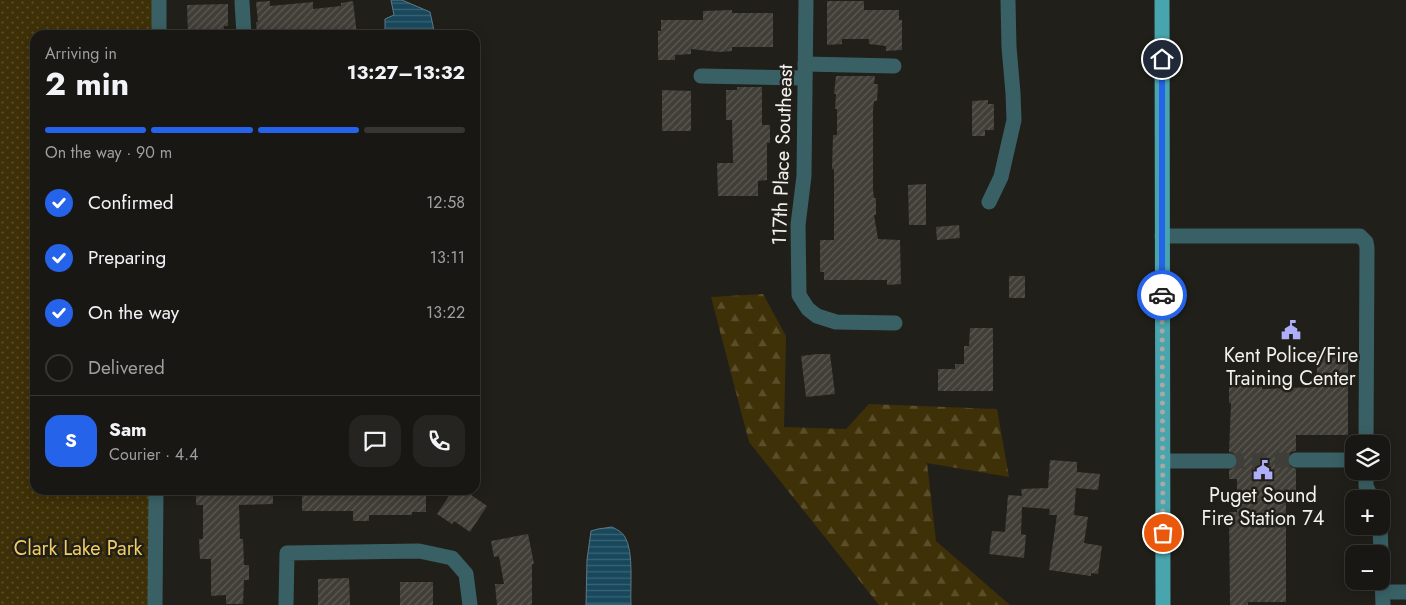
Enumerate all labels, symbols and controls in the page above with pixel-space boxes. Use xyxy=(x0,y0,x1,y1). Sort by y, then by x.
pin xyxy=(1141,38,1183,80)
text: Arriving in xyxy=(45,42,117,65)
icon: home xyxy=(1148,45,1176,73)
text: 13:27–13:32 xyxy=(347,59,465,86)
text: 2 min xyxy=(45,61,129,107)
street label: 117th Place Southeast xyxy=(765,64,800,246)
text: On the way · 90 m xyxy=(45,141,172,164)
icon: check xyxy=(45,189,73,217)
text: Confirmed xyxy=(88,189,174,216)
text: 12:58 xyxy=(426,191,465,214)
icon: check xyxy=(45,244,73,272)
text: Preparing xyxy=(88,244,166,271)
text: 13:11 xyxy=(430,246,465,269)
courier xyxy=(1137,270,1187,320)
icon: car xyxy=(1148,281,1176,309)
icon: check xyxy=(45,299,73,327)
text: On the way xyxy=(88,299,179,326)
text: 13:22 xyxy=(426,301,465,324)
public building icon: Kent Police/Fire Training Center xyxy=(1280,319,1302,341)
place label: Kent Police/Fire Training Center xyxy=(1224,341,1358,393)
text: Delivered xyxy=(88,354,165,381)
button: chat xyxy=(349,415,401,467)
button: phone xyxy=(413,415,465,467)
text: Sam xyxy=(109,416,147,443)
text: S xyxy=(65,427,77,454)
map controls xyxy=(1345,435,1390,590)
button: layers xyxy=(1345,435,1390,480)
text: Courier · 4.4 xyxy=(109,443,198,466)
public building icon: Puget Sound Fire Station 74 xyxy=(1252,459,1274,481)
place label: Puget Sound Fire Station 74 xyxy=(1201,481,1325,533)
button: + xyxy=(1345,490,1390,535)
pin xyxy=(1142,512,1184,554)
icon: bag xyxy=(1149,519,1177,547)
park label: Clark Lake Park xyxy=(14,534,143,563)
button: − xyxy=(1345,545,1390,590)

